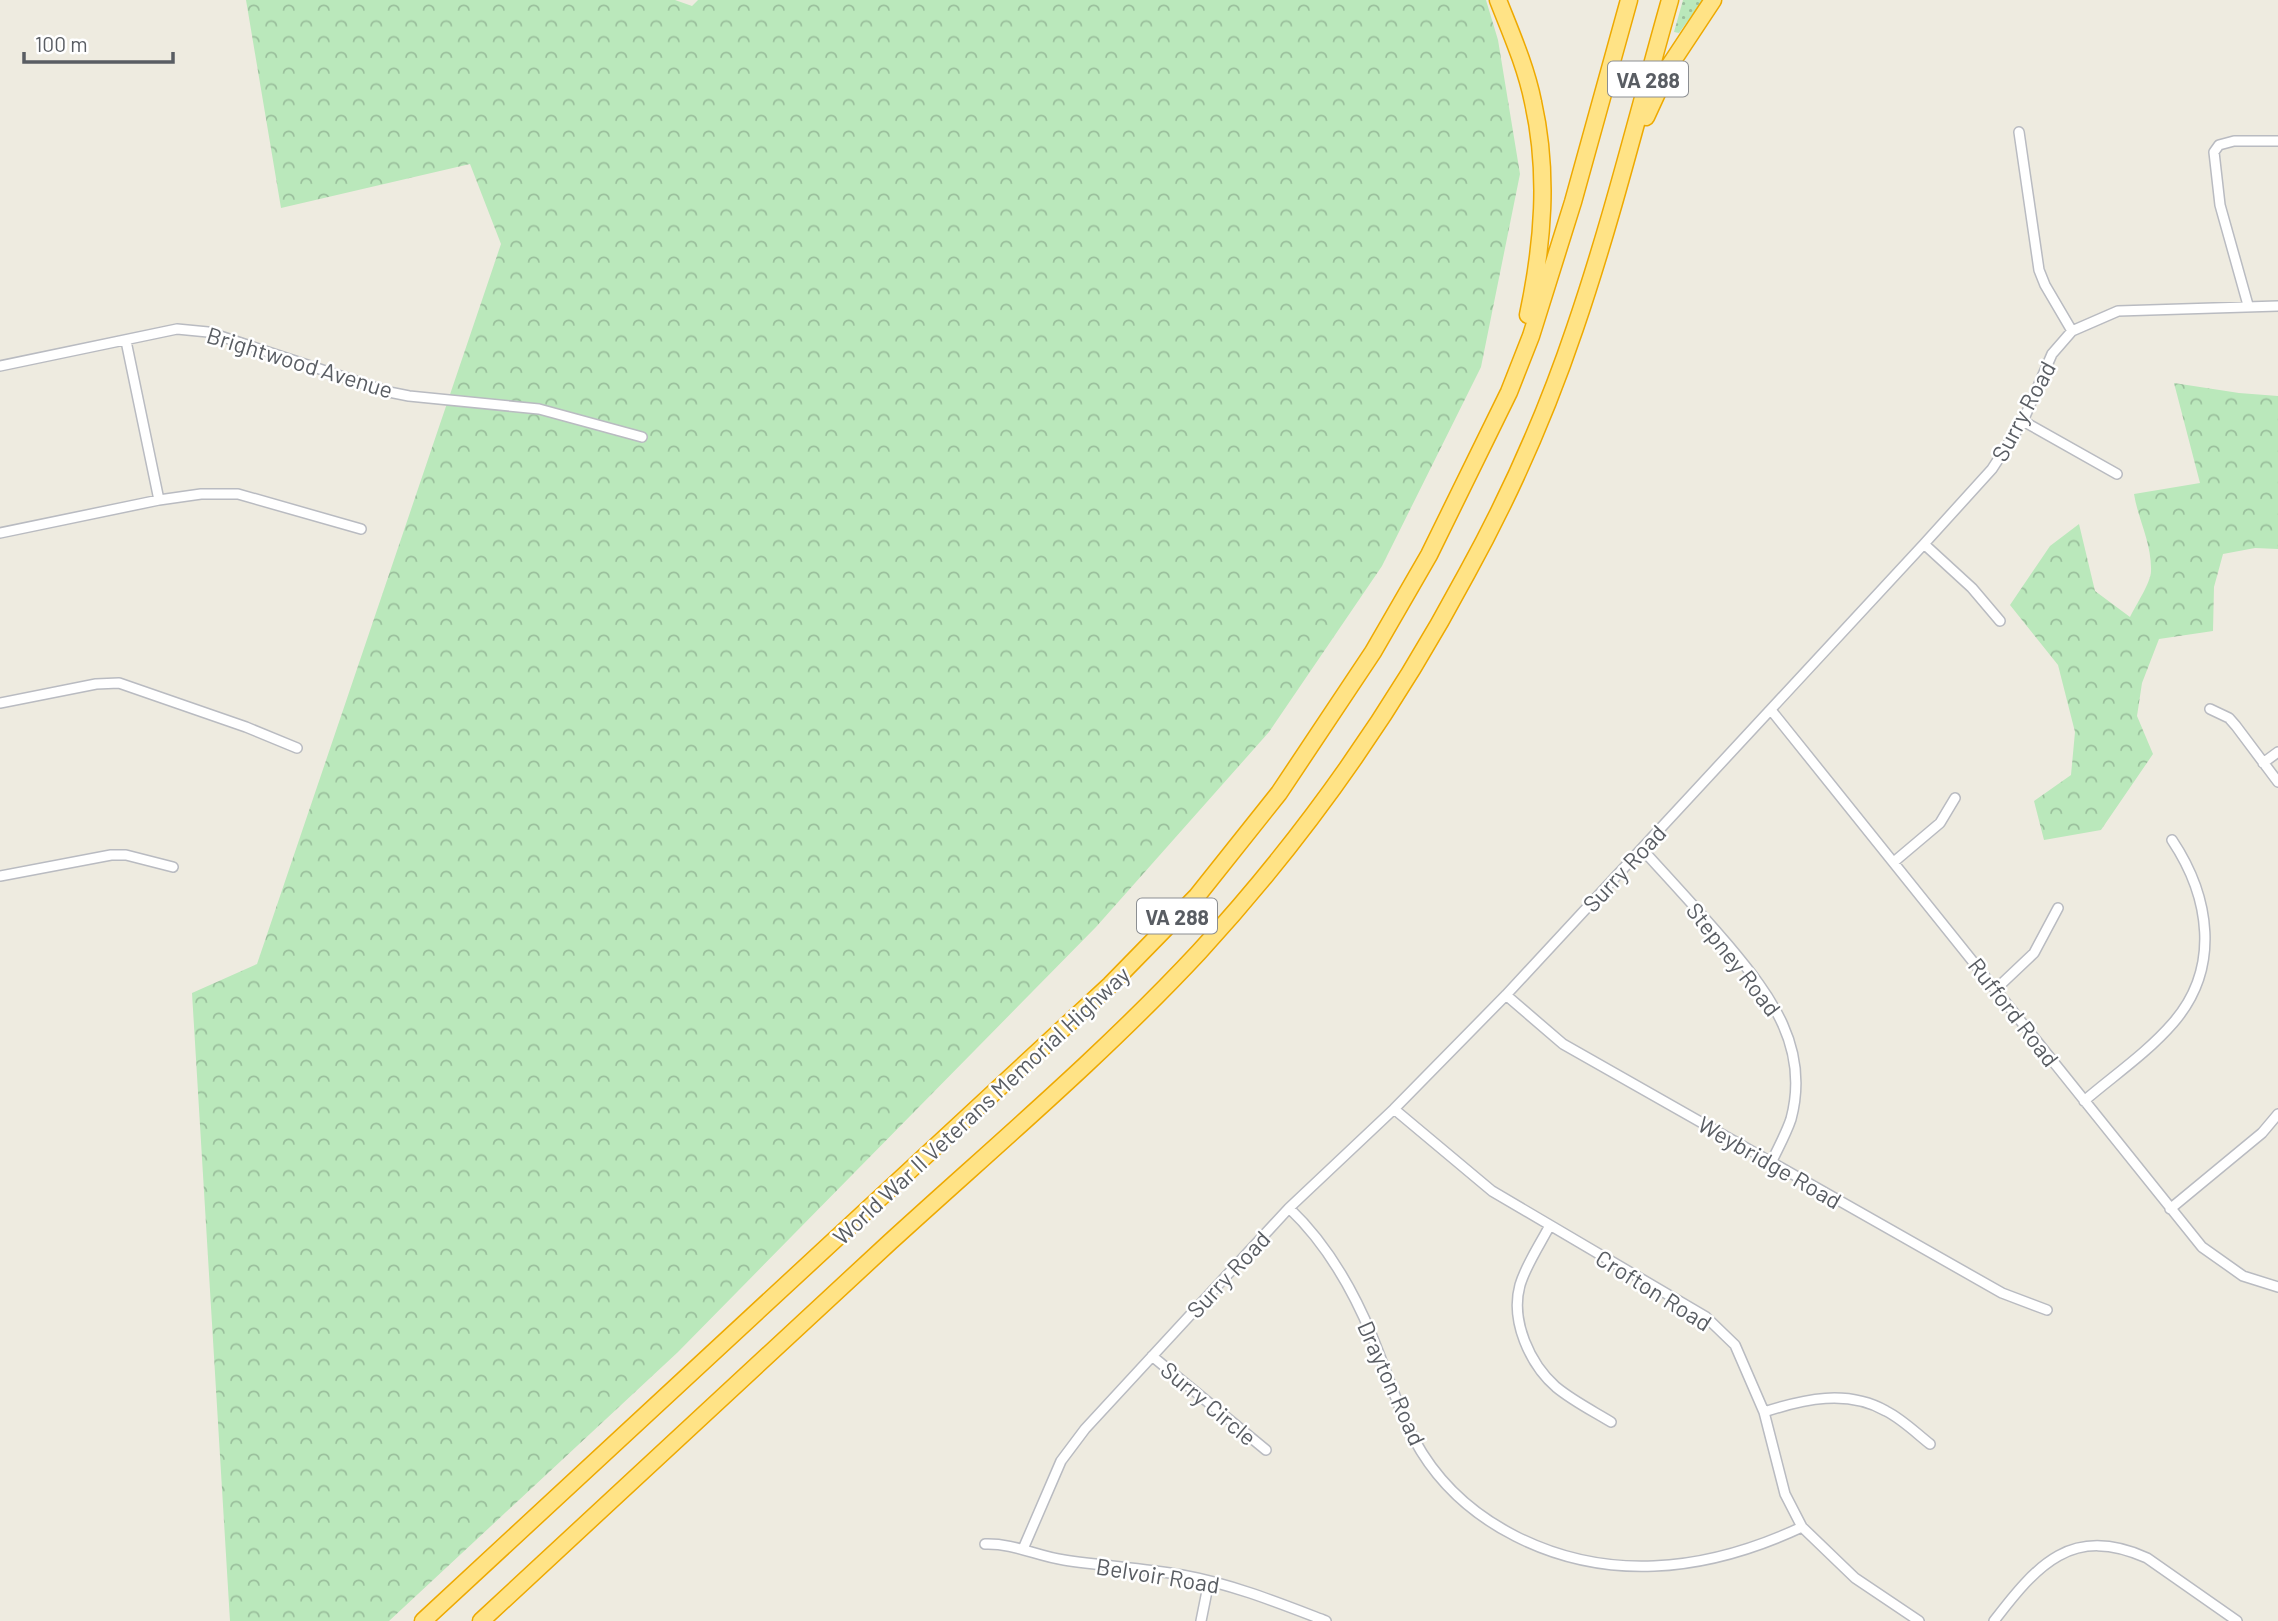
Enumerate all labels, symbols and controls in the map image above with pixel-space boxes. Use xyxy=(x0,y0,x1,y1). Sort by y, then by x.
scale bar xyxy=(24,21,173,65)
text: 100 m xyxy=(35,31,88,56)
road number: VA 288 xyxy=(1608,62,1688,96)
street label: Brightwood Avenue xyxy=(204,320,396,404)
street label: Surry Road xyxy=(1985,356,2061,466)
street label: Surry Road xyxy=(1577,819,1671,917)
street label: Stepney Road xyxy=(1681,897,1787,1021)
road number: VA 288 xyxy=(1137,898,1217,934)
street label: Rufford Road xyxy=(1963,952,2065,1072)
street label: World War II Veterans Memorial Highway xyxy=(827,960,1136,1250)
street label: Weybridge Road xyxy=(1693,1110,1847,1214)
street label: Surry Road xyxy=(1181,1225,1275,1323)
street label: Crofton Road xyxy=(1591,1243,1717,1337)
street label: Drayton Road xyxy=(1352,1316,1432,1450)
street label: Surry Circle xyxy=(1156,1355,1262,1451)
street label: Belvoir Road xyxy=(1094,1551,1222,1599)

